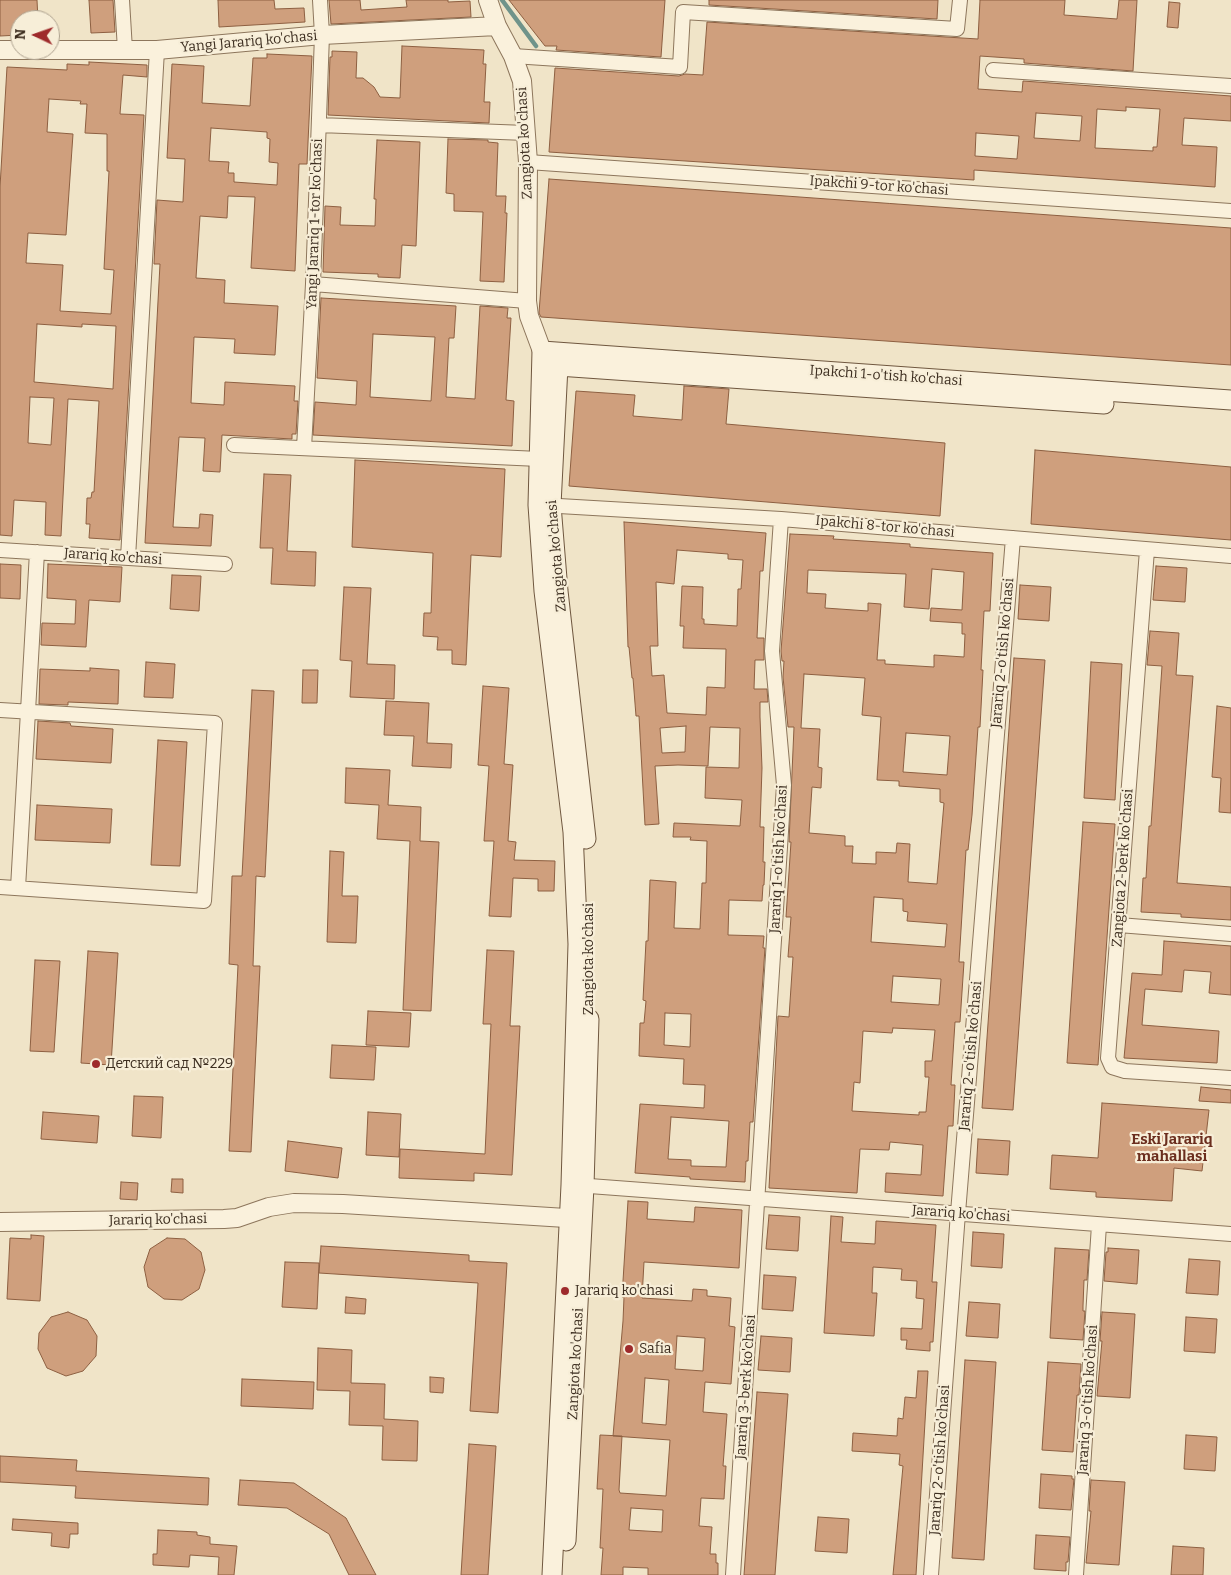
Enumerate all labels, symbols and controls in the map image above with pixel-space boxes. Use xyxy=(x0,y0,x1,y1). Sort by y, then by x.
north arrow xyxy=(10,10,60,60)
text: N xyxy=(12,28,29,40)
street label: Yangi Jarariq ko'chasi xyxy=(180,28,318,56)
street label: Zangiota ko'chasi xyxy=(514,86,536,200)
street label: Yangi Jarariq 1-tor ko'chasi xyxy=(304,138,326,310)
street label: Ipakchi 9-tor ko'chasi xyxy=(809,173,949,199)
street label: Ipakchi 1-o'tish ko'chasi xyxy=(809,362,963,390)
street label: Zangiota ko'chasi xyxy=(544,499,570,613)
street label: Ipakchi 8-tor ko'chasi xyxy=(815,513,955,541)
street label: Jarariq ko'chasi xyxy=(63,545,163,569)
street label: Jarariq 2-o'tish ko'chasi xyxy=(988,577,1018,729)
street label: Jarariq 1-o'tish ko'chasi xyxy=(767,784,791,934)
street label: Zangiota 2-berk ko'chasi xyxy=(1109,788,1137,948)
street label: Zangiota ko'chasi xyxy=(581,903,597,1015)
street label: Jarariq 2-o'tish ko'chasi xyxy=(956,980,986,1132)
place label: Детский сад №229 xyxy=(106,1056,233,1072)
marker: Детский сад №229 xyxy=(90,1058,102,1070)
district label: Eski Jarariq mahallasi xyxy=(1131,1131,1213,1166)
street label: Jarariq ko'chasi xyxy=(911,1202,1011,1226)
street label: Jarariq ko'chasi xyxy=(109,1211,207,1229)
place label: Jarariq ko'chasi xyxy=(575,1283,673,1299)
marker: Jarariq ko'chasi xyxy=(559,1285,571,1297)
street label: Zangiota ko'chasi xyxy=(565,1307,587,1421)
street label: Jarariq 3-berk ko'chasi xyxy=(733,1314,759,1460)
street label: Jarariq 3-o'tish ko'chasi xyxy=(1074,1324,1102,1476)
place label: Safia xyxy=(639,1341,671,1357)
marker: Safia xyxy=(623,1343,635,1355)
street label: Jarariq 2-o'tish ko'chasi xyxy=(926,1384,954,1536)

